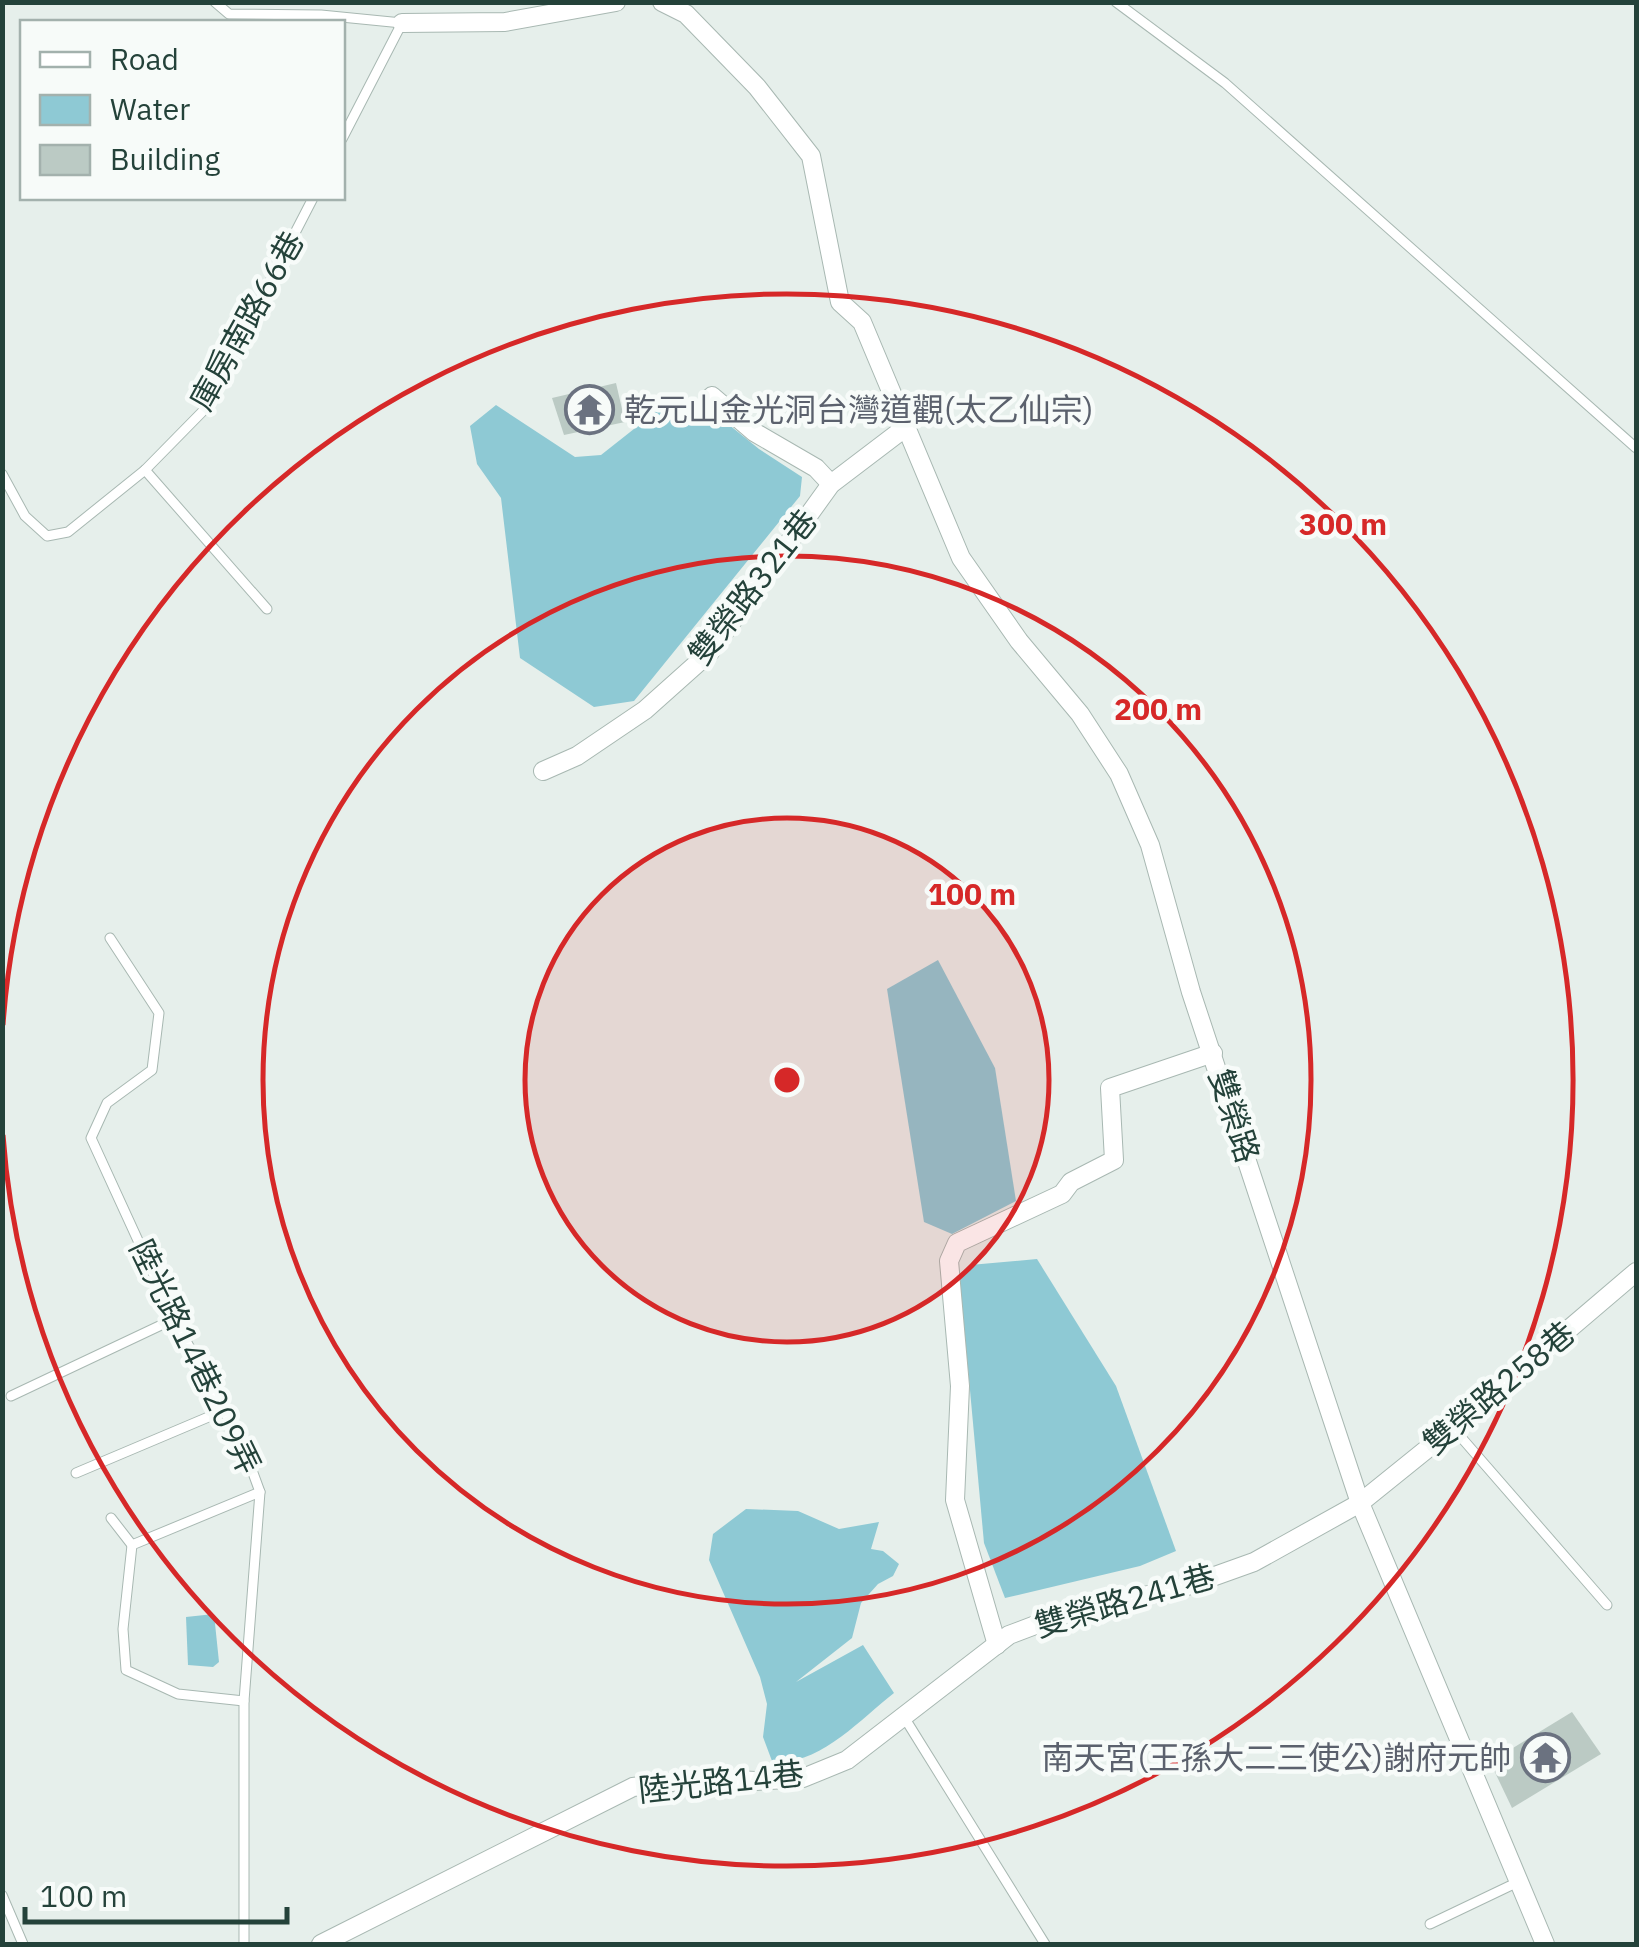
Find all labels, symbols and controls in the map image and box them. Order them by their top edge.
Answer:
legend [20,20,345,200]
text: Road [110,39,179,78]
text: Water [110,89,190,128]
text: Building [110,139,220,178]
street label: 庫房南路66巷 [180,224,313,417]
temple icon: 乾元山金光洞台灣道觀(太乙仙宗) [563,384,615,436]
place label: 乾元山金光洞台灣道觀(太乙仙宗) [624,388,1093,430]
street label: 雙榮路321巷 [679,500,826,672]
text: 300 m [1299,504,1387,543]
text: 200 m [1114,689,1202,728]
text: 100 m [928,874,1016,913]
centre of rings [769,1062,805,1098]
street label: 雙榮路 [1200,1064,1270,1168]
street label: 陸光路14巷209弄 [121,1232,271,1481]
street label: 雙榮路258巷 [1414,1311,1583,1463]
street label: 雙榮路241巷 [1030,1554,1220,1646]
temple icon: 南天宮(王孫大二三使公)謝府元帥 [1520,1732,1572,1784]
place label: 南天宮(王孫大二三使公)謝府元帥 [1042,1736,1511,1778]
street label: 陸光路14巷 [636,1751,806,1811]
scale bar [25,1862,288,1924]
text: 100 m [40,1876,127,1915]

